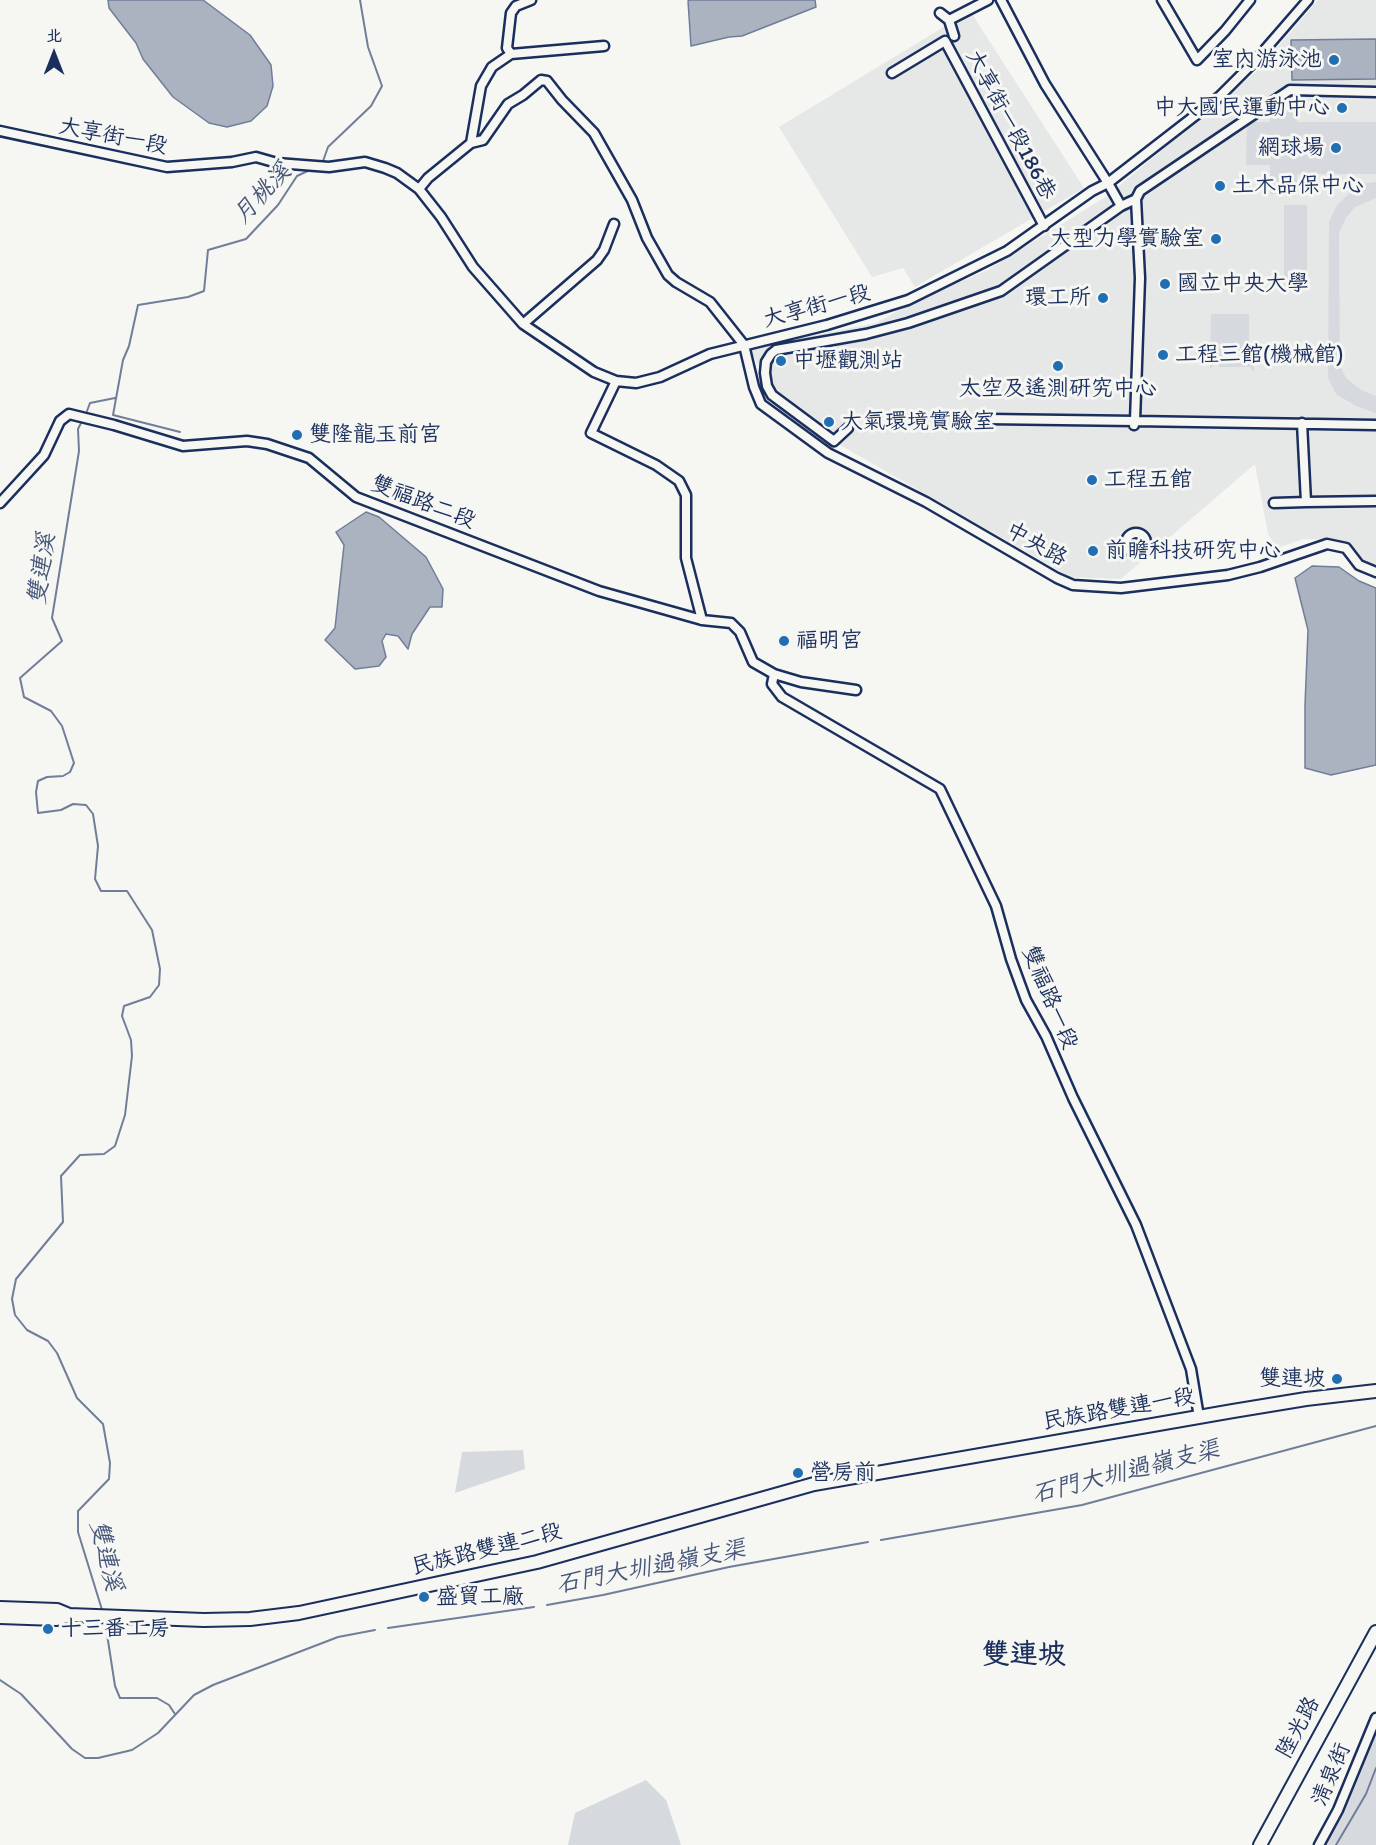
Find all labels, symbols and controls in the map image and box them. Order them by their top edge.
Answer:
north arrow [24,24,84,84]
text: 北 [46,26,62,45]
street label: 大享街一段186巷 [959,46,1061,204]
place label: 室內游泳池 [1212,47,1322,73]
marker: 室內游泳池 [1327,53,1341,67]
place label: 中大國民運動中心 [1154,95,1330,121]
marker: 中大國民運動中心 [1335,101,1349,115]
street label: 大享街一段 [56,114,170,160]
place label: 網球場 [1258,135,1324,161]
marker: 網球場 [1329,141,1343,155]
water label: 月桃溪 [228,158,298,230]
place label: 土木品保中心 [1232,173,1364,199]
marker: 土木品保中心 [1213,179,1227,193]
place label: 大型力學實驗室 [1050,226,1204,252]
marker: 大型力學實驗室 [1209,232,1223,246]
place label: 國立中央大學 [1177,271,1309,297]
marker: 國立中央大學 [1158,277,1172,291]
street label: 大享街一段 [760,280,874,334]
place label: 環工所 [1025,285,1091,311]
marker: 環工所 [1096,291,1110,305]
place label: 工程三館(機械館) [1175,342,1343,368]
place label: 中壢觀測站 [793,348,903,374]
marker: 工程三館(機械館) [1156,348,1170,362]
marker: 中壢觀測站 [774,354,788,368]
marker: 太空及遙測研究中心 [1051,359,1065,373]
place label: 太空及遙測研究中心 [959,376,1157,402]
place label: 大氣環境實驗室 [841,409,995,435]
marker: 大氣環境實驗室 [822,415,836,429]
place label: 雙隆龍玉前宮 [309,422,441,448]
marker: 雙隆龍玉前宮 [290,428,304,442]
place label: 工程五館 [1104,467,1192,493]
street label: 雙福路二段 [367,471,479,535]
marker: 工程五館 [1085,473,1099,487]
street label: 中央路 [1001,517,1071,573]
water label: 雙連溪 [24,531,62,607]
place label: 前瞻科技研究中心 [1105,538,1281,564]
marker: 前瞻科技研究中心 [1086,544,1100,558]
place label: 福明宮 [796,628,862,654]
marker: 福明宮 [777,634,791,648]
street label: 雙福路一段 [1015,942,1083,1054]
place label: 雙連坡 [1259,1366,1325,1392]
marker: 雙連坡 [1330,1372,1344,1386]
street label: 民族路雙連一段 [1041,1384,1197,1436]
water label: 石門大圳過嶺支渠 [1029,1436,1223,1510]
place label: 營房前 [810,1460,876,1486]
marker: 營房前 [791,1466,805,1480]
water label: 雙連溪 [82,1518,128,1594]
street label: 民族路雙連二段 [409,1519,565,1581]
water label: 石門大圳過嶺支渠 [554,1536,748,1600]
place label: 盛貿工廠 [436,1584,524,1610]
marker: 盛貿工廠 [417,1590,431,1604]
place label: 十三番工房 [60,1616,170,1642]
marker: 十三番工房 [41,1622,55,1636]
district label: 雙連坡 [982,1639,1066,1673]
street label: 陸光路 [1272,1693,1326,1763]
street label: 清泉街 [1307,1739,1357,1811]

